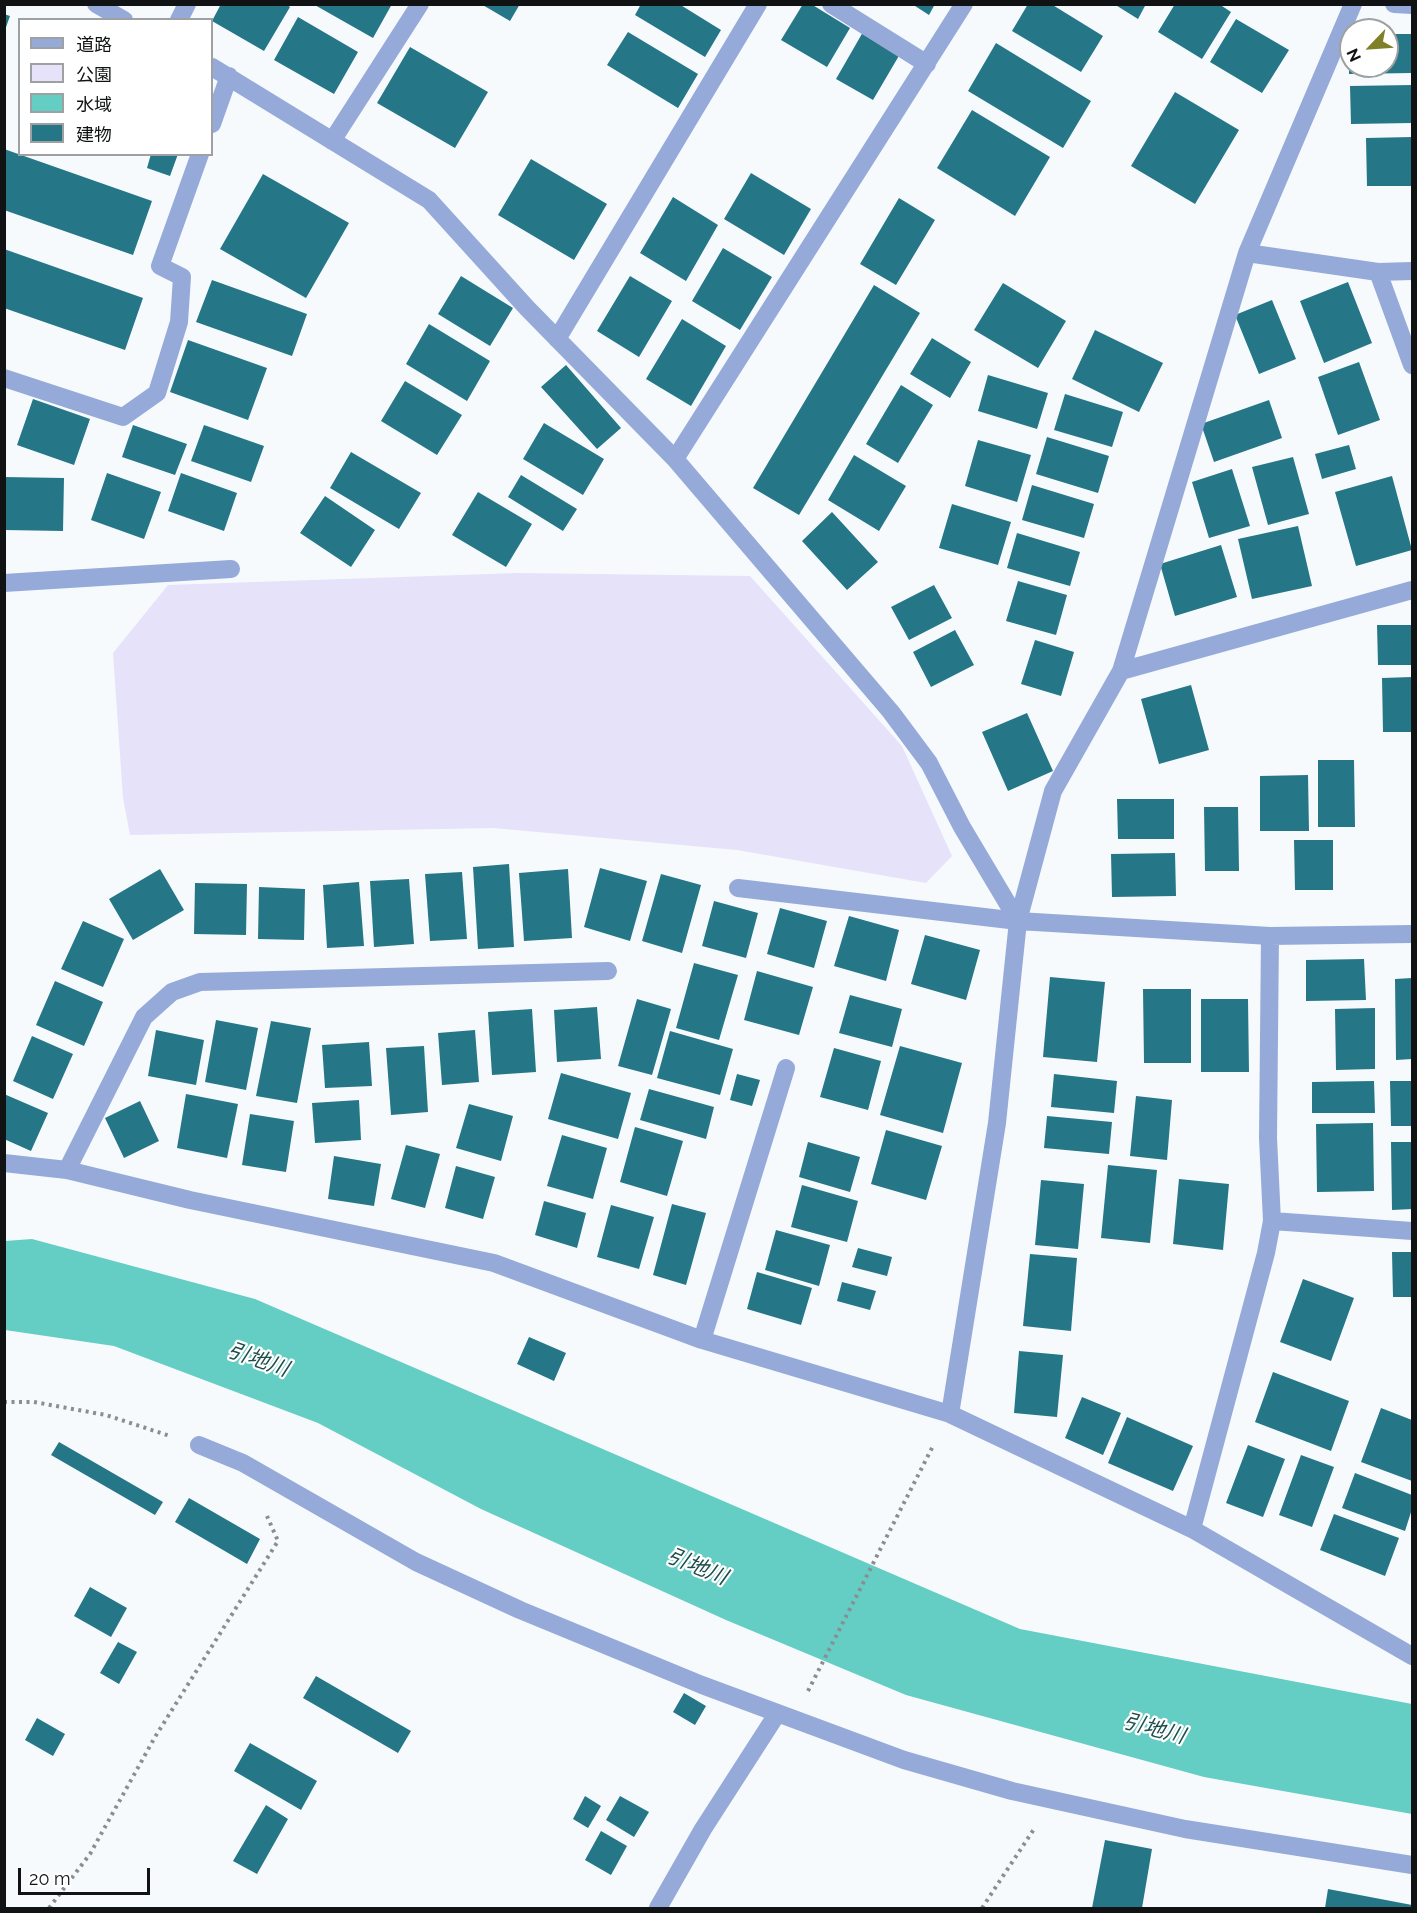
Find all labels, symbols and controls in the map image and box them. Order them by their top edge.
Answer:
legend [18,18,213,156]
north arrow [1339,18,1399,78]
text: 道路 [76,34,112,55]
text: N [1343,45,1365,65]
text: 公園 [76,64,112,85]
text: 水域 [76,94,112,115]
text: 建物 [76,124,112,145]
water label: 引地川 [224,1338,292,1382]
water label: 引地川 [663,1544,731,1590]
water label: 引地川 [1120,1709,1188,1749]
scale bar [21,1856,153,1894]
text: 20 m [29,1868,71,1889]

